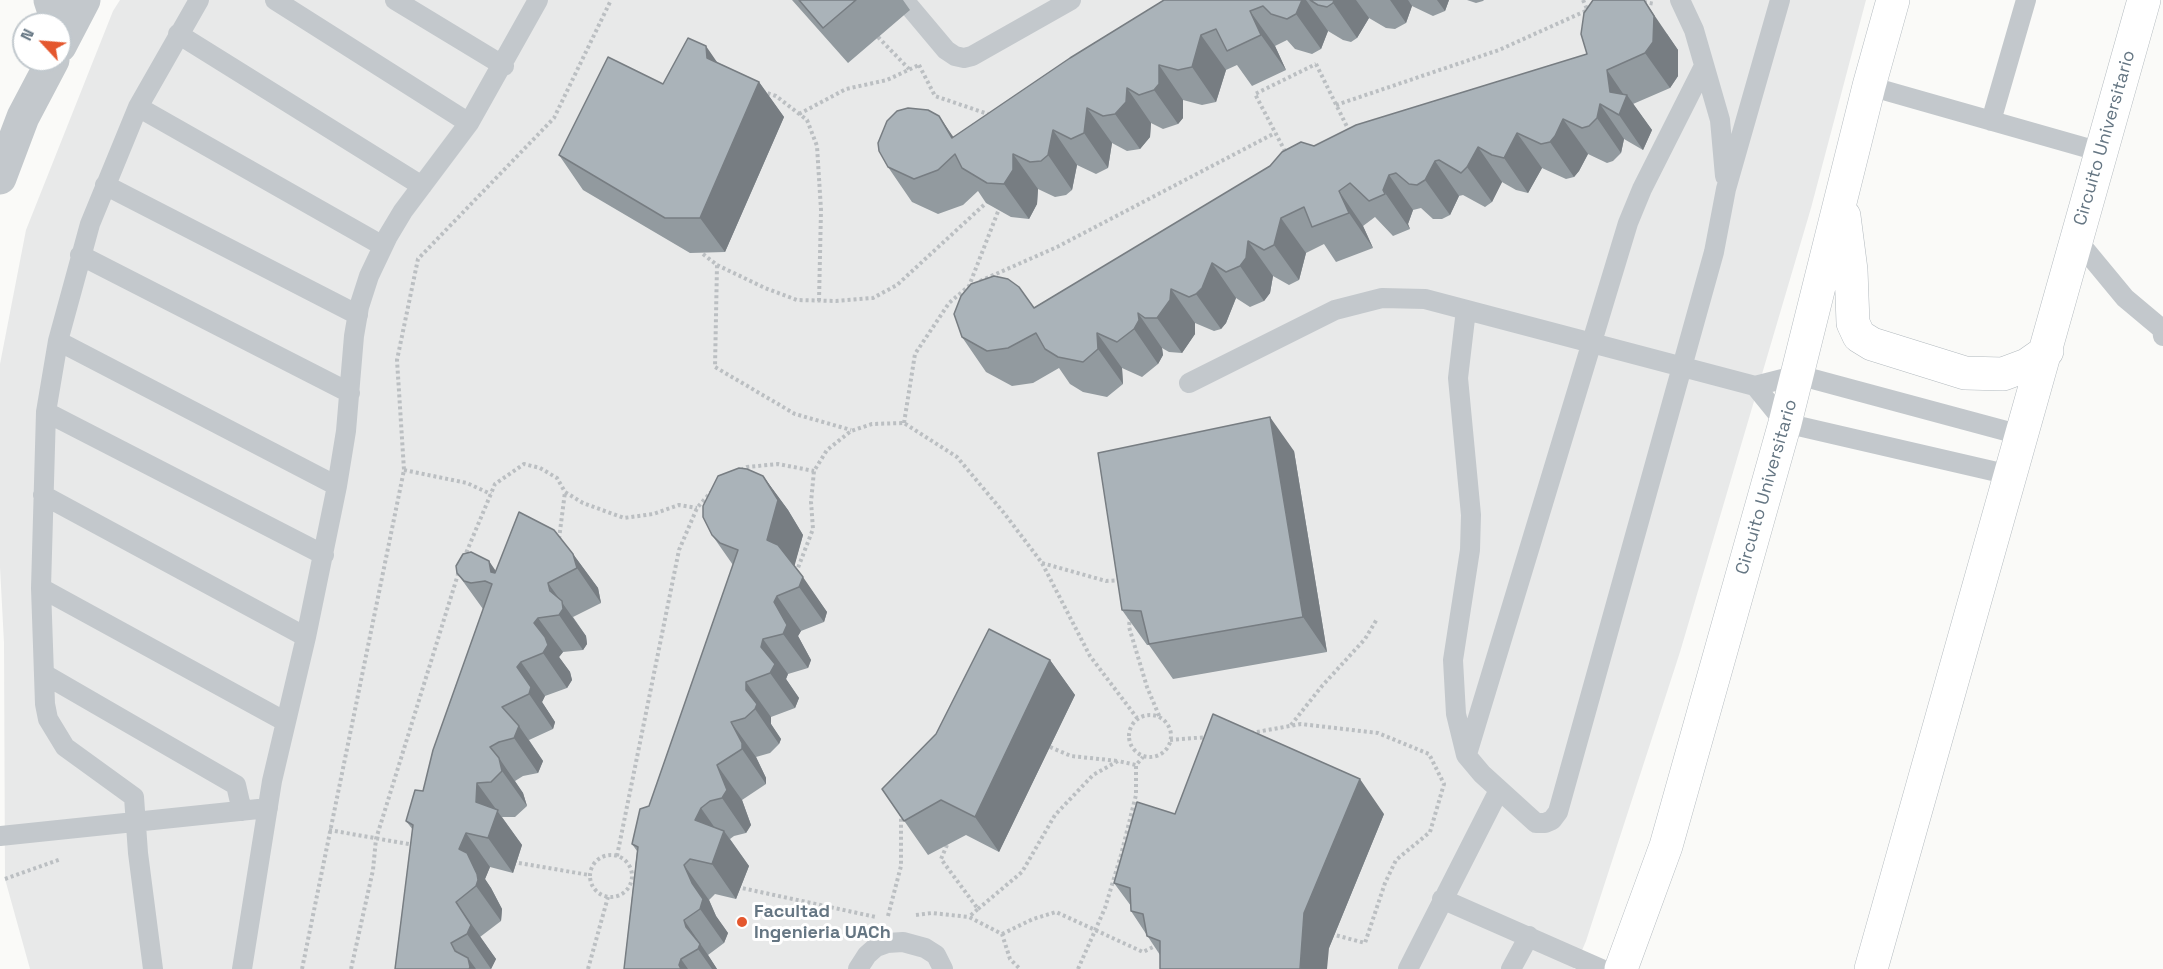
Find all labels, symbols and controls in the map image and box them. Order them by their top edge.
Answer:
north arrow [12,12,72,72]
text: N [15,25,39,44]
street label: Circuito Universitario [2070,48,2140,228]
street label: Circuito Universitario [1732,397,1802,577]
place label: Facultad Ingenieria UACh [754,901,891,944]
marker: Facultad Ingenieria UACh [735,915,749,929]

